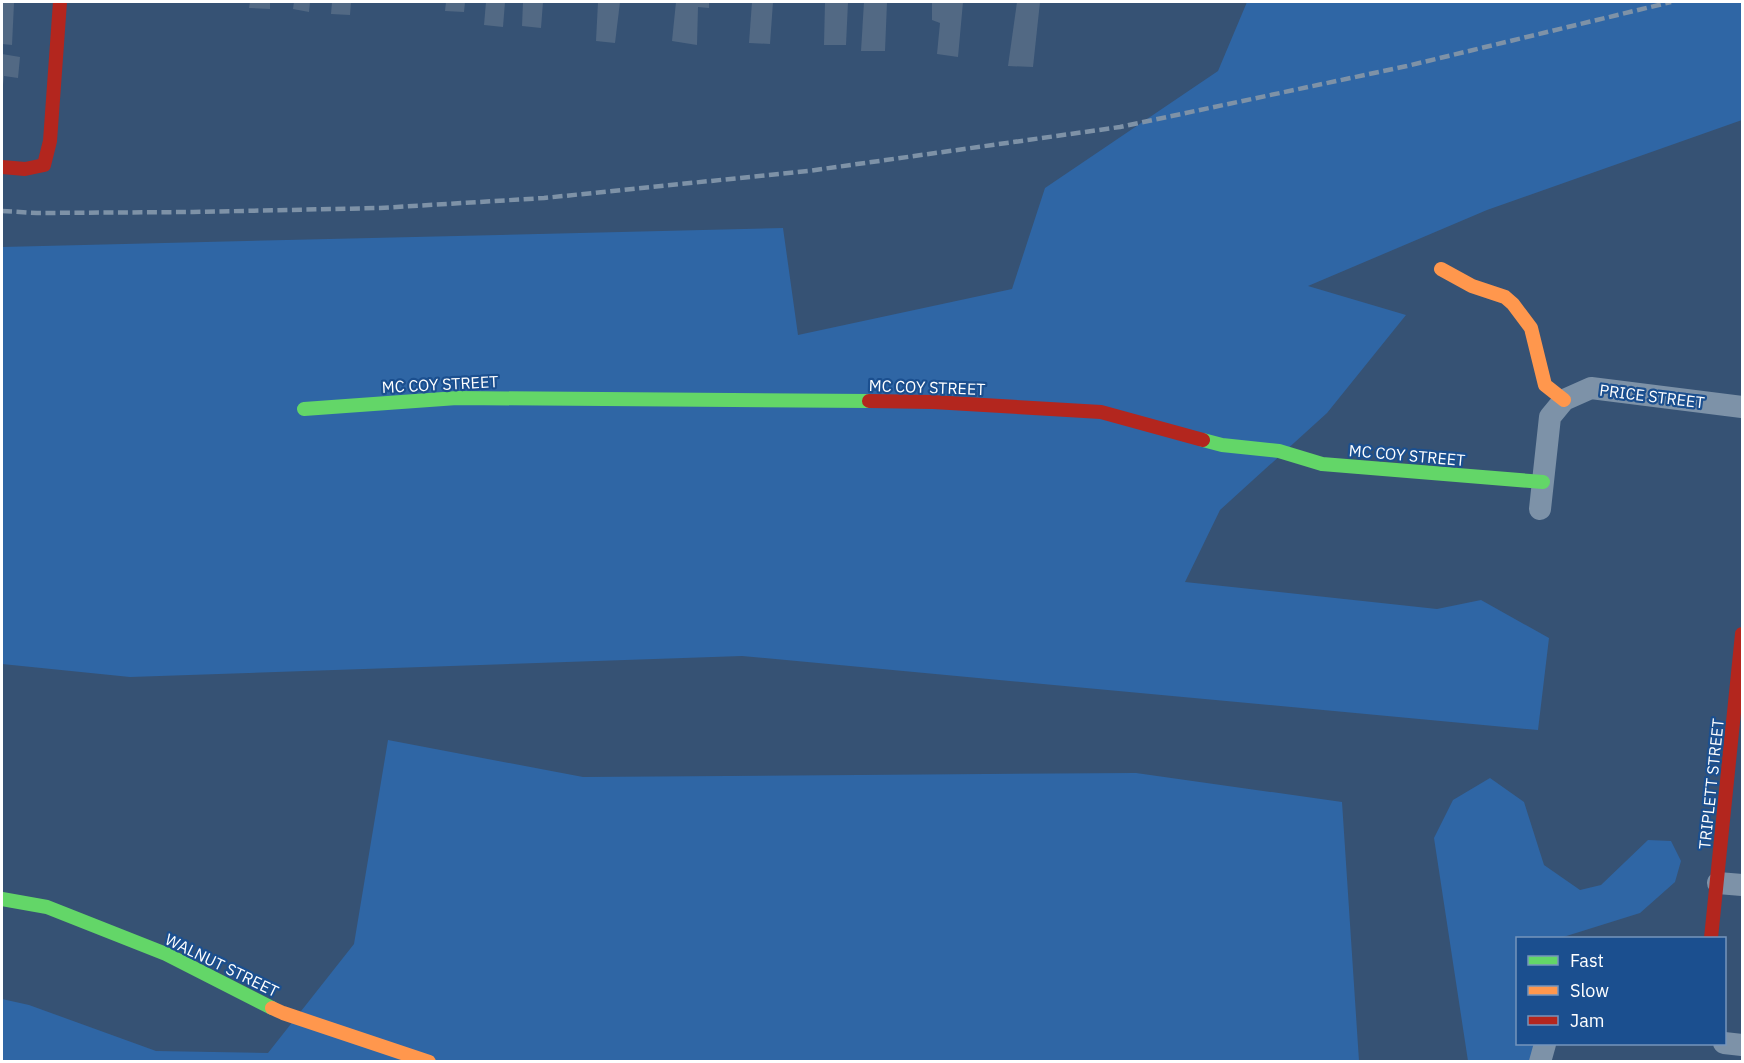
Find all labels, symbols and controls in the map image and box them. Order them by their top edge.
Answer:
street label: MC COY STREET [381,371,499,397]
street label: MC COY STREET [868,375,986,399]
street label: PRICE STREET [1598,380,1706,412]
street label: MC COY STREET [1348,440,1466,470]
street label: TRIPLETT STREET [1694,718,1728,850]
street label: WALNUT STREET [162,929,282,1001]
legend [1516,937,1726,1045]
text: Fast [1570,949,1604,972]
text: Slow [1570,979,1609,1002]
text: Jam [1570,1009,1605,1032]

